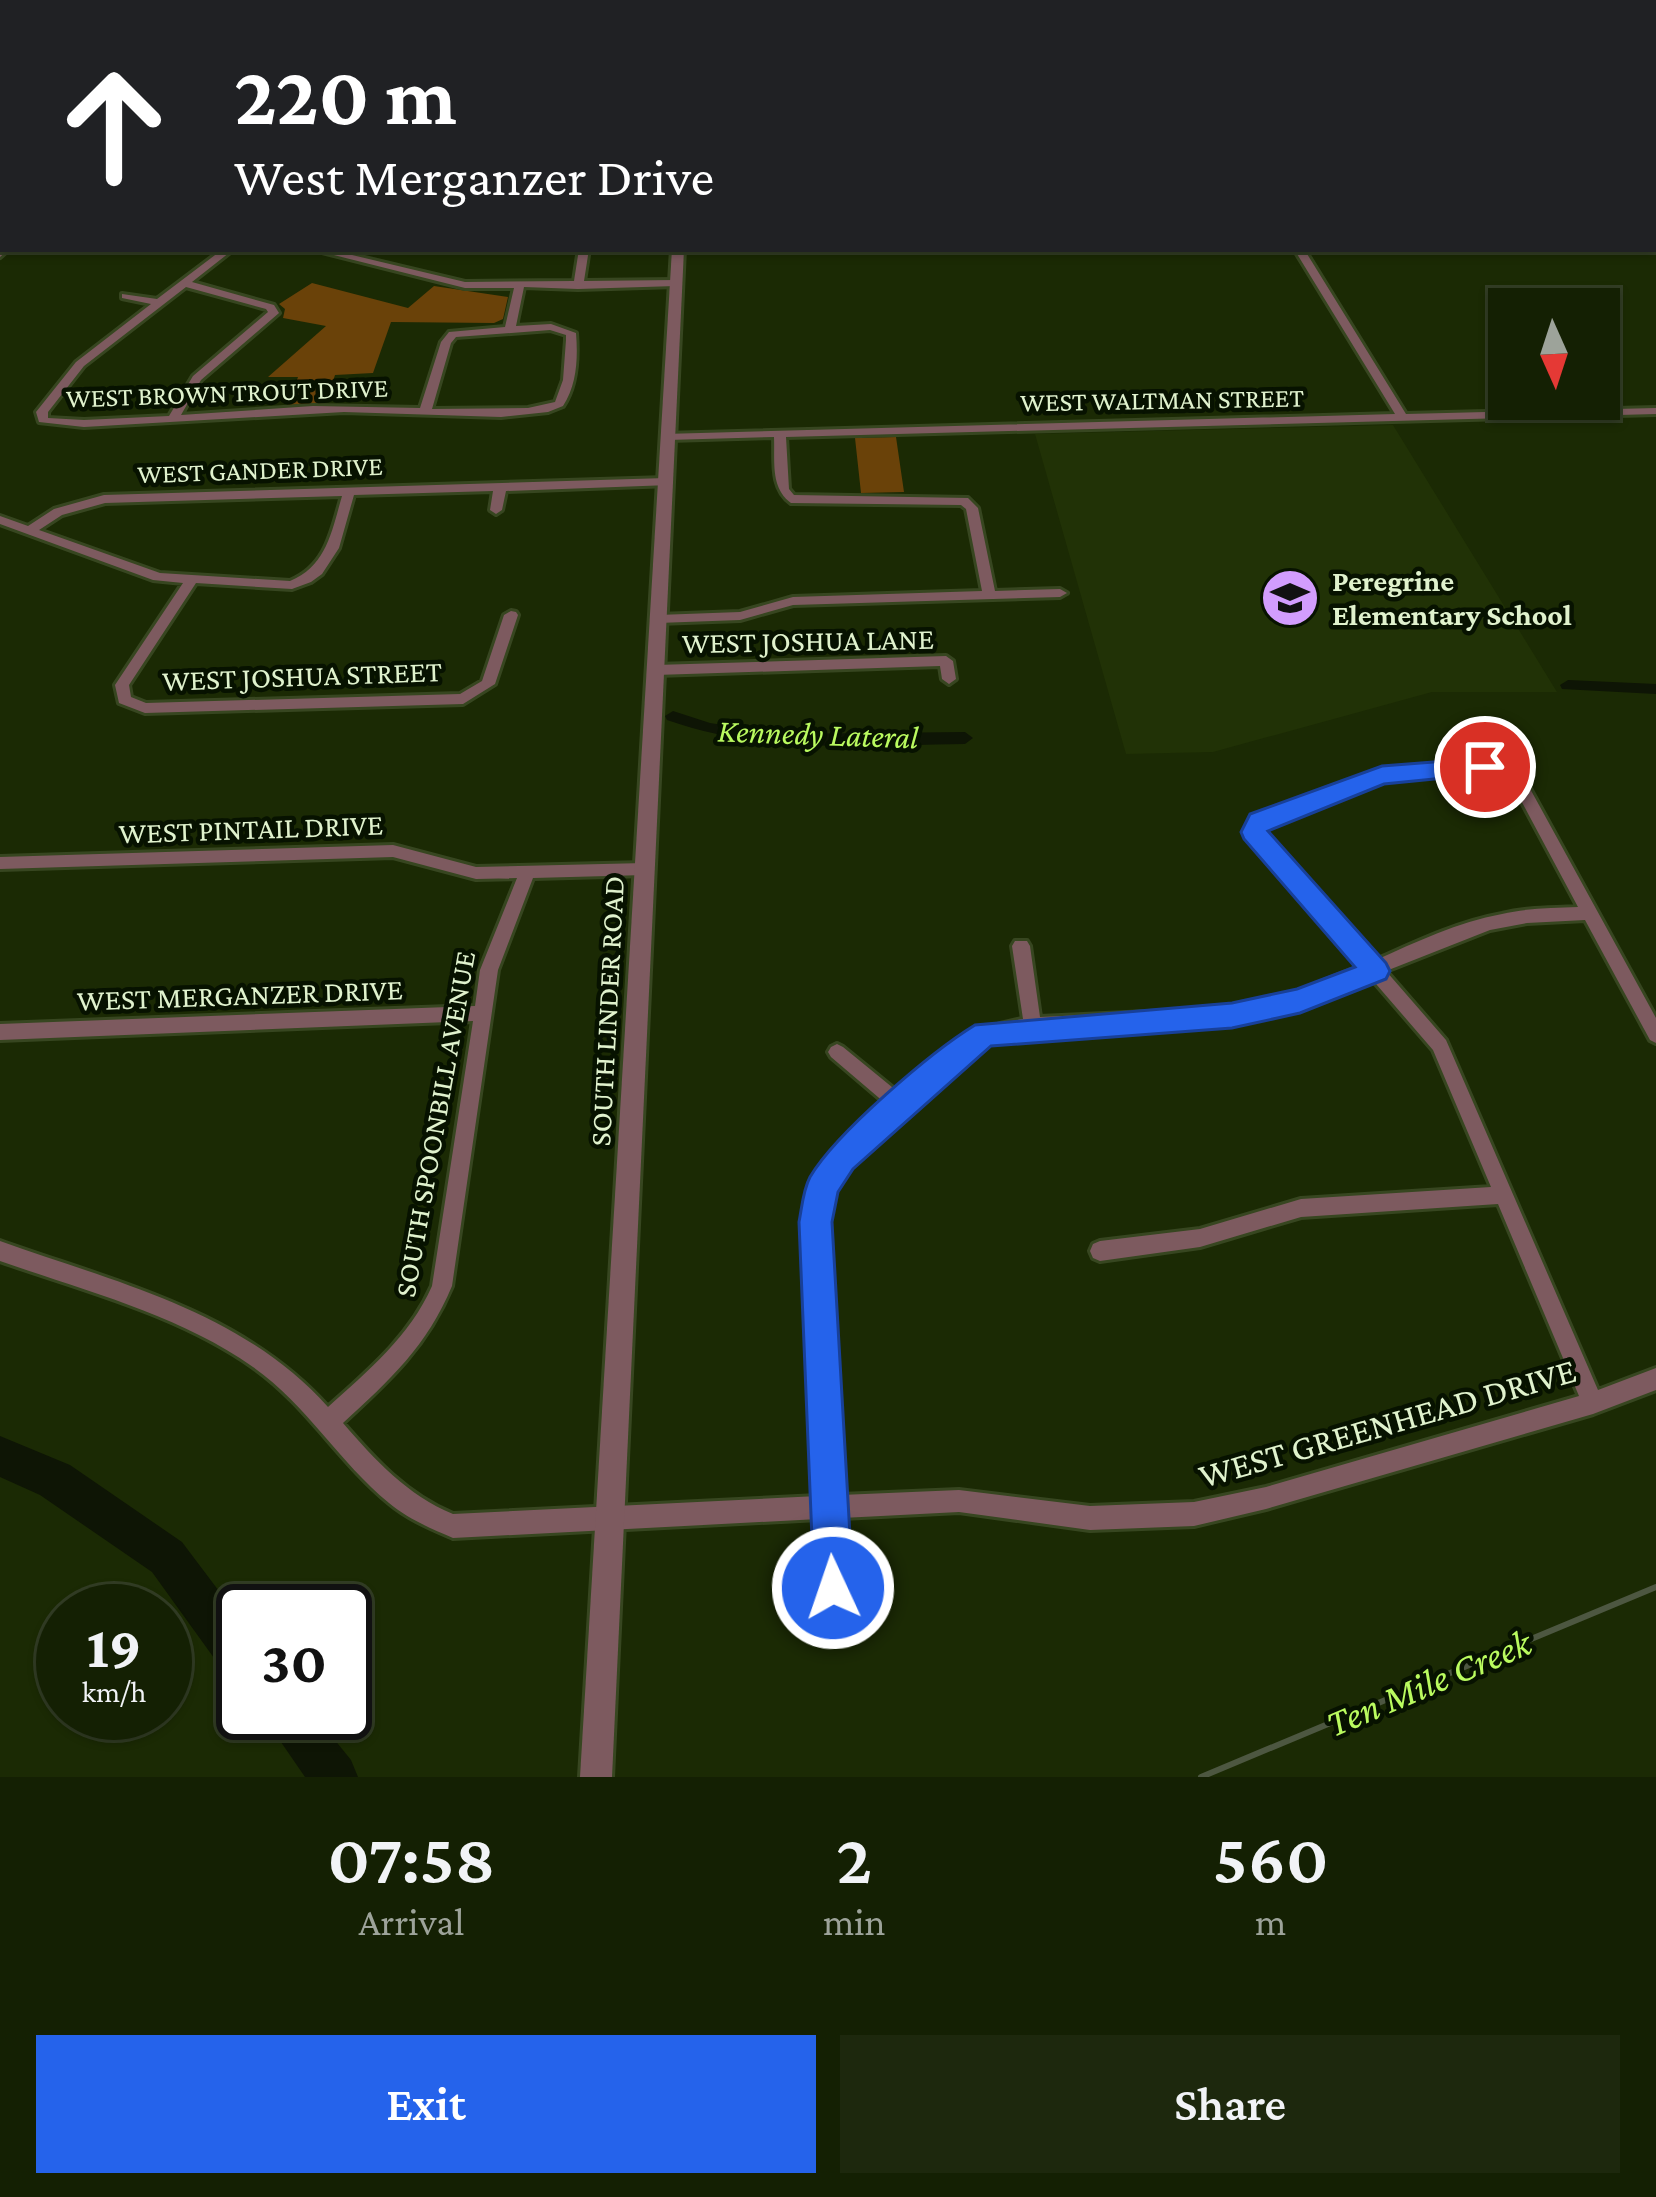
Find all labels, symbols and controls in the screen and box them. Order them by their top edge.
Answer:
icon: ahead [36,48,192,204]
text: 220 m [234,49,457,142]
text: West Merganzer Drive [234,147,714,207]
north arrow [1488,288,1620,420]
map controls [1488,288,1620,420]
street label: WEST BROWN TROUT DRIVE [65,372,389,414]
street label: WEST WALTMAN STREET [1020,383,1305,417]
street label: WEST GANDER DRIVE [137,451,383,489]
place label: Peregrine Elementary School [1332,564,1572,631]
school or university icon: Peregrine Elementary School [1259,567,1321,629]
street label: WEST JOSHUA LANE [682,622,934,659]
street label: WEST JOSHUA STREET [161,654,442,697]
water label: Kennedy Lateral [717,712,920,756]
pin [1434,716,1536,818]
icon: arrive [1452,734,1518,800]
street label: WEST PINTAIL DRIVE [118,807,384,850]
street label: SOUTH LINDER ROAD [583,875,630,1147]
street label: SOUTH SPOONBILL AVENUE [388,948,481,1299]
street label: WEST MERGANZER DRIVE [76,972,404,1017]
street label: WEST GREENHEAD DRIVE [1194,1350,1580,1496]
position arrow [770,1525,896,1651]
speed limit sign: 30 [216,1584,372,1740]
text: 19 [86,1613,142,1680]
water label: Ten Mile Creek [1319,1619,1539,1745]
text: km/h [82,1675,146,1708]
text: 07:58 [328,1818,495,1898]
text: 2 [836,1818,872,1898]
text: 560 [1213,1818,1328,1898]
text: Arrival [358,1900,465,1943]
text: min [823,1900,885,1943]
text: m [1255,1900,1286,1943]
button: Exit [36,2035,816,2173]
button: Share [840,2035,1620,2173]

